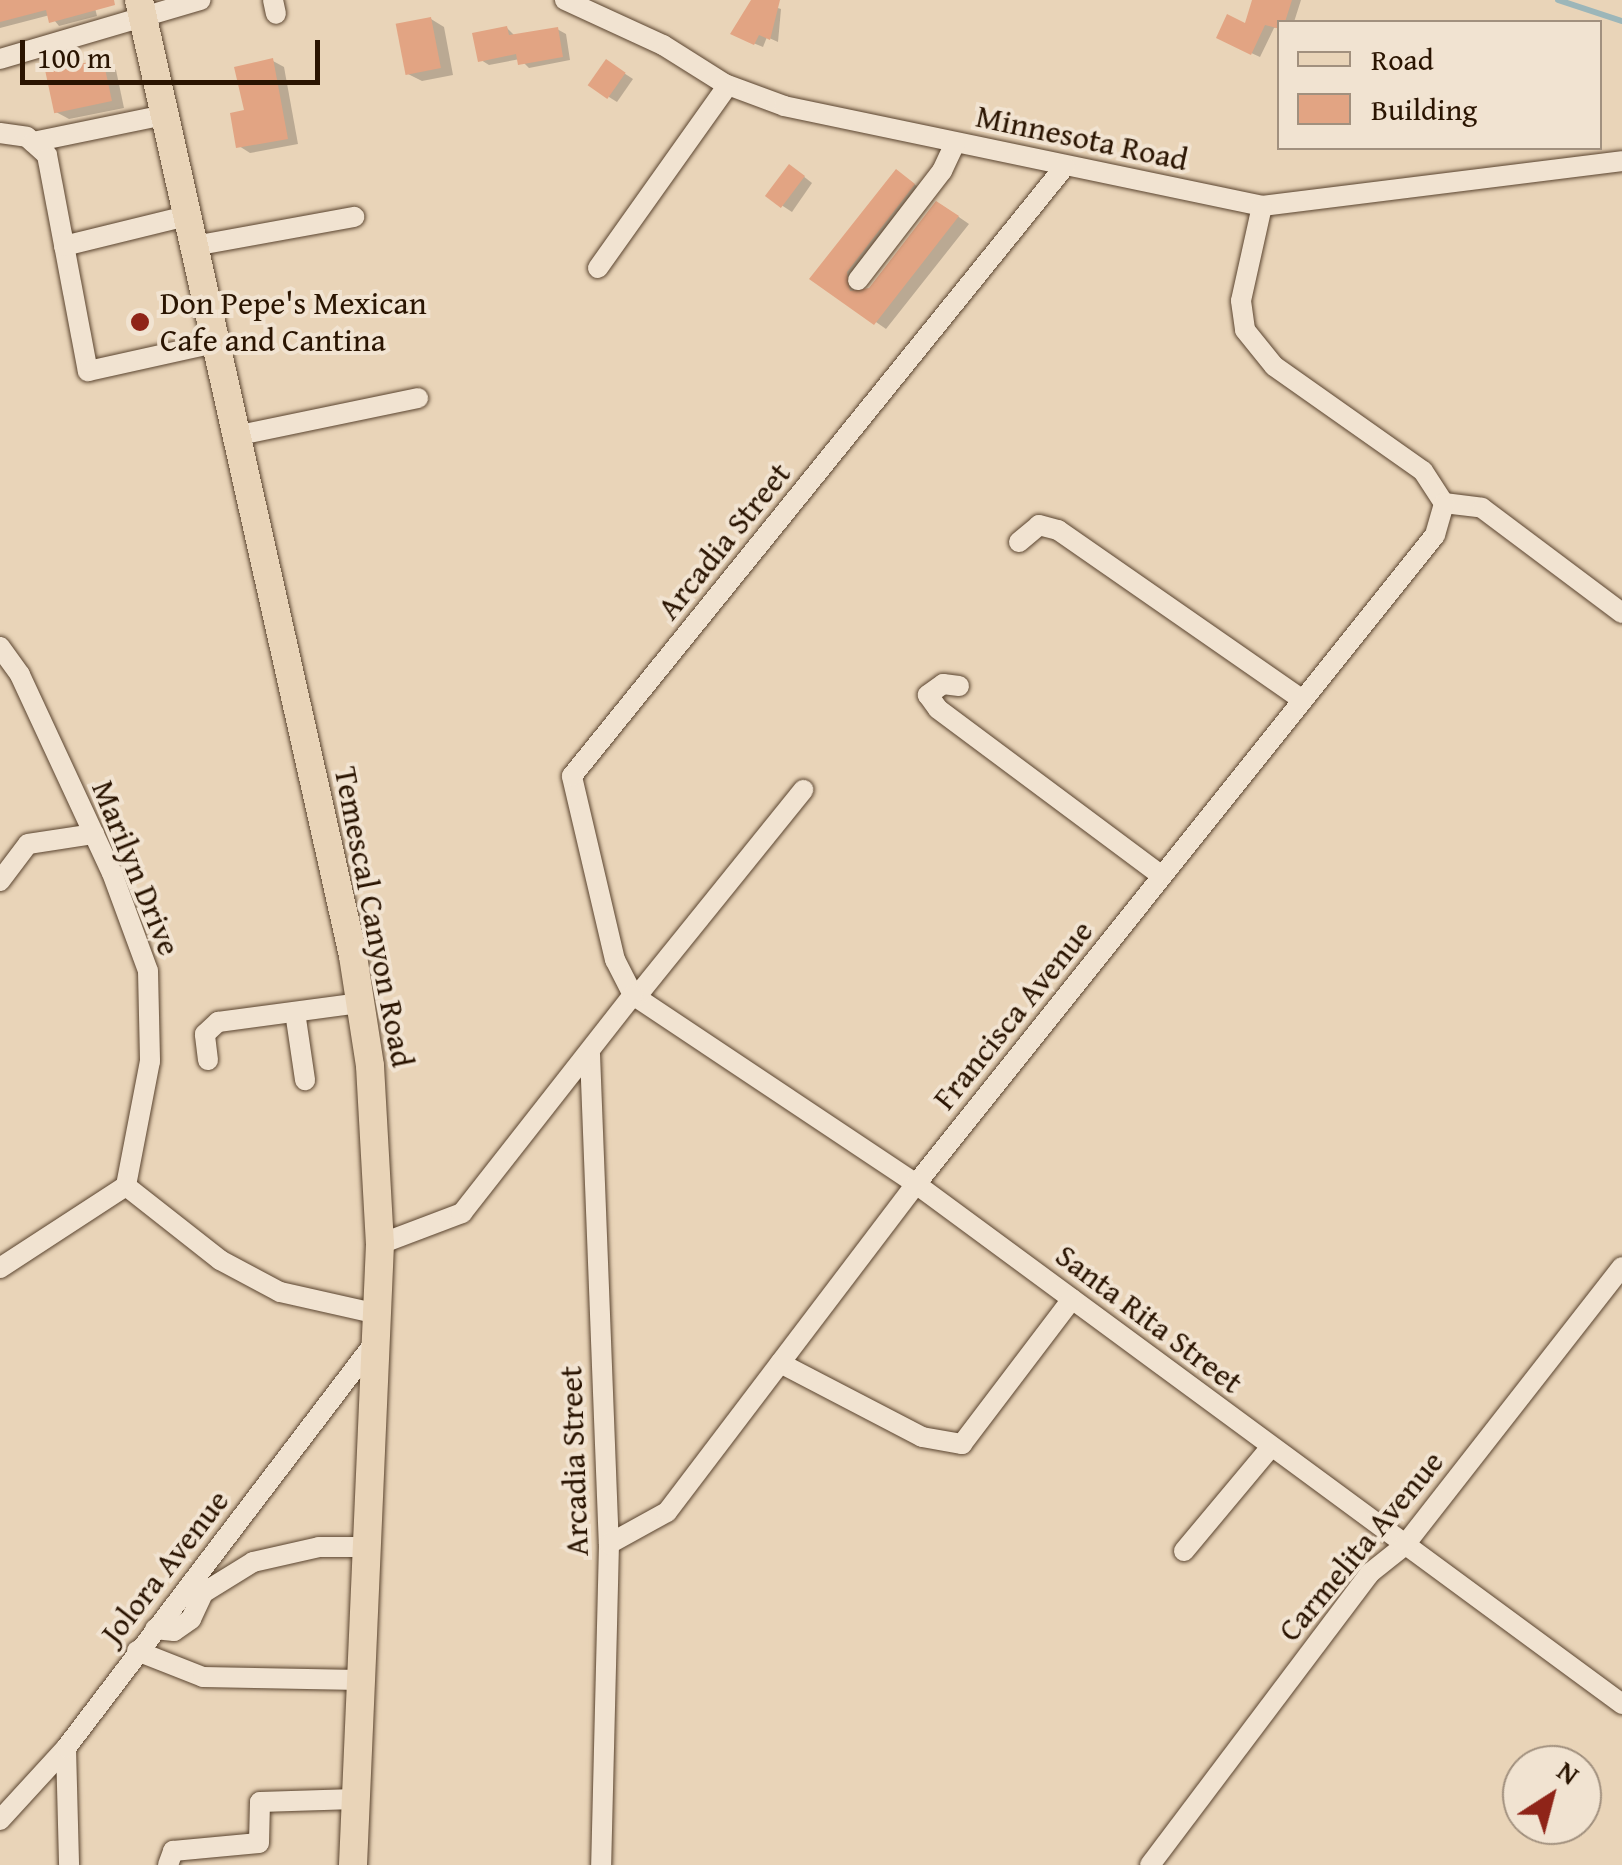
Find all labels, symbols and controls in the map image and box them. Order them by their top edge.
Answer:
scale bar [25,20,325,82]
legend [1277,20,1602,150]
text: 100 m [37,35,111,79]
text: Road [1371,37,1434,81]
text: Building [1371,87,1477,131]
street label: Minnesota Road [973,97,1191,179]
place label: Don Pepe's Mexican Cafe and Cantina [160,285,427,360]
marker: Don Pepe's Mexican Cafe and Cantina [129,311,151,333]
street label: Arcadia Street [649,455,799,627]
street label: Temescal Canyon Road [326,764,422,1070]
street label: Marilyn Drive [83,775,189,961]
street label: Francisca Avenue [925,913,1101,1117]
street label: Santa Rita Street [1048,1236,1250,1402]
street label: Arcadia Street [551,1365,597,1557]
street label: Carmelita Avenue [1270,1443,1452,1649]
street label: Jolora Avenue [93,1482,237,1652]
north arrow [1502,1745,1602,1845]
text: N [1549,1750,1588,1794]

